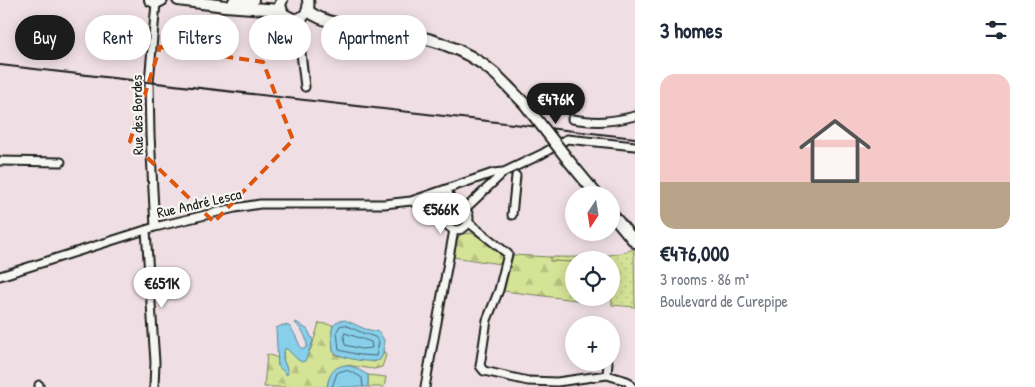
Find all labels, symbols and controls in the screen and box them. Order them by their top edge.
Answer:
chip: Buy [15,15,75,60]
chip: Rent [85,15,151,60]
chip: Filters [161,15,239,60]
chip: New [249,15,311,60]
chip: Apartment [321,15,427,60]
text: 3 homes [660,16,722,45]
icon: filters [982,16,1010,44]
street label: Rue des Bordes [126,74,148,155]
pin: €476K [521,82,591,125]
text: €476K [538,88,574,110]
icon: home [790,106,880,196]
street label: Rue André Lesca [155,183,244,223]
north arrow [565,186,620,241]
map controls [565,186,620,371]
pin: €566K [406,192,476,235]
text: €566K [423,198,459,220]
text: €476,000 [660,239,729,268]
button: locate [565,251,620,306]
pin: €651K [127,266,197,309]
text: 3 rooms · 86 m² [660,268,749,290]
text: €651K [144,272,180,294]
text: Boulevard de Curepipe [660,290,788,312]
button: + [565,316,620,371]

